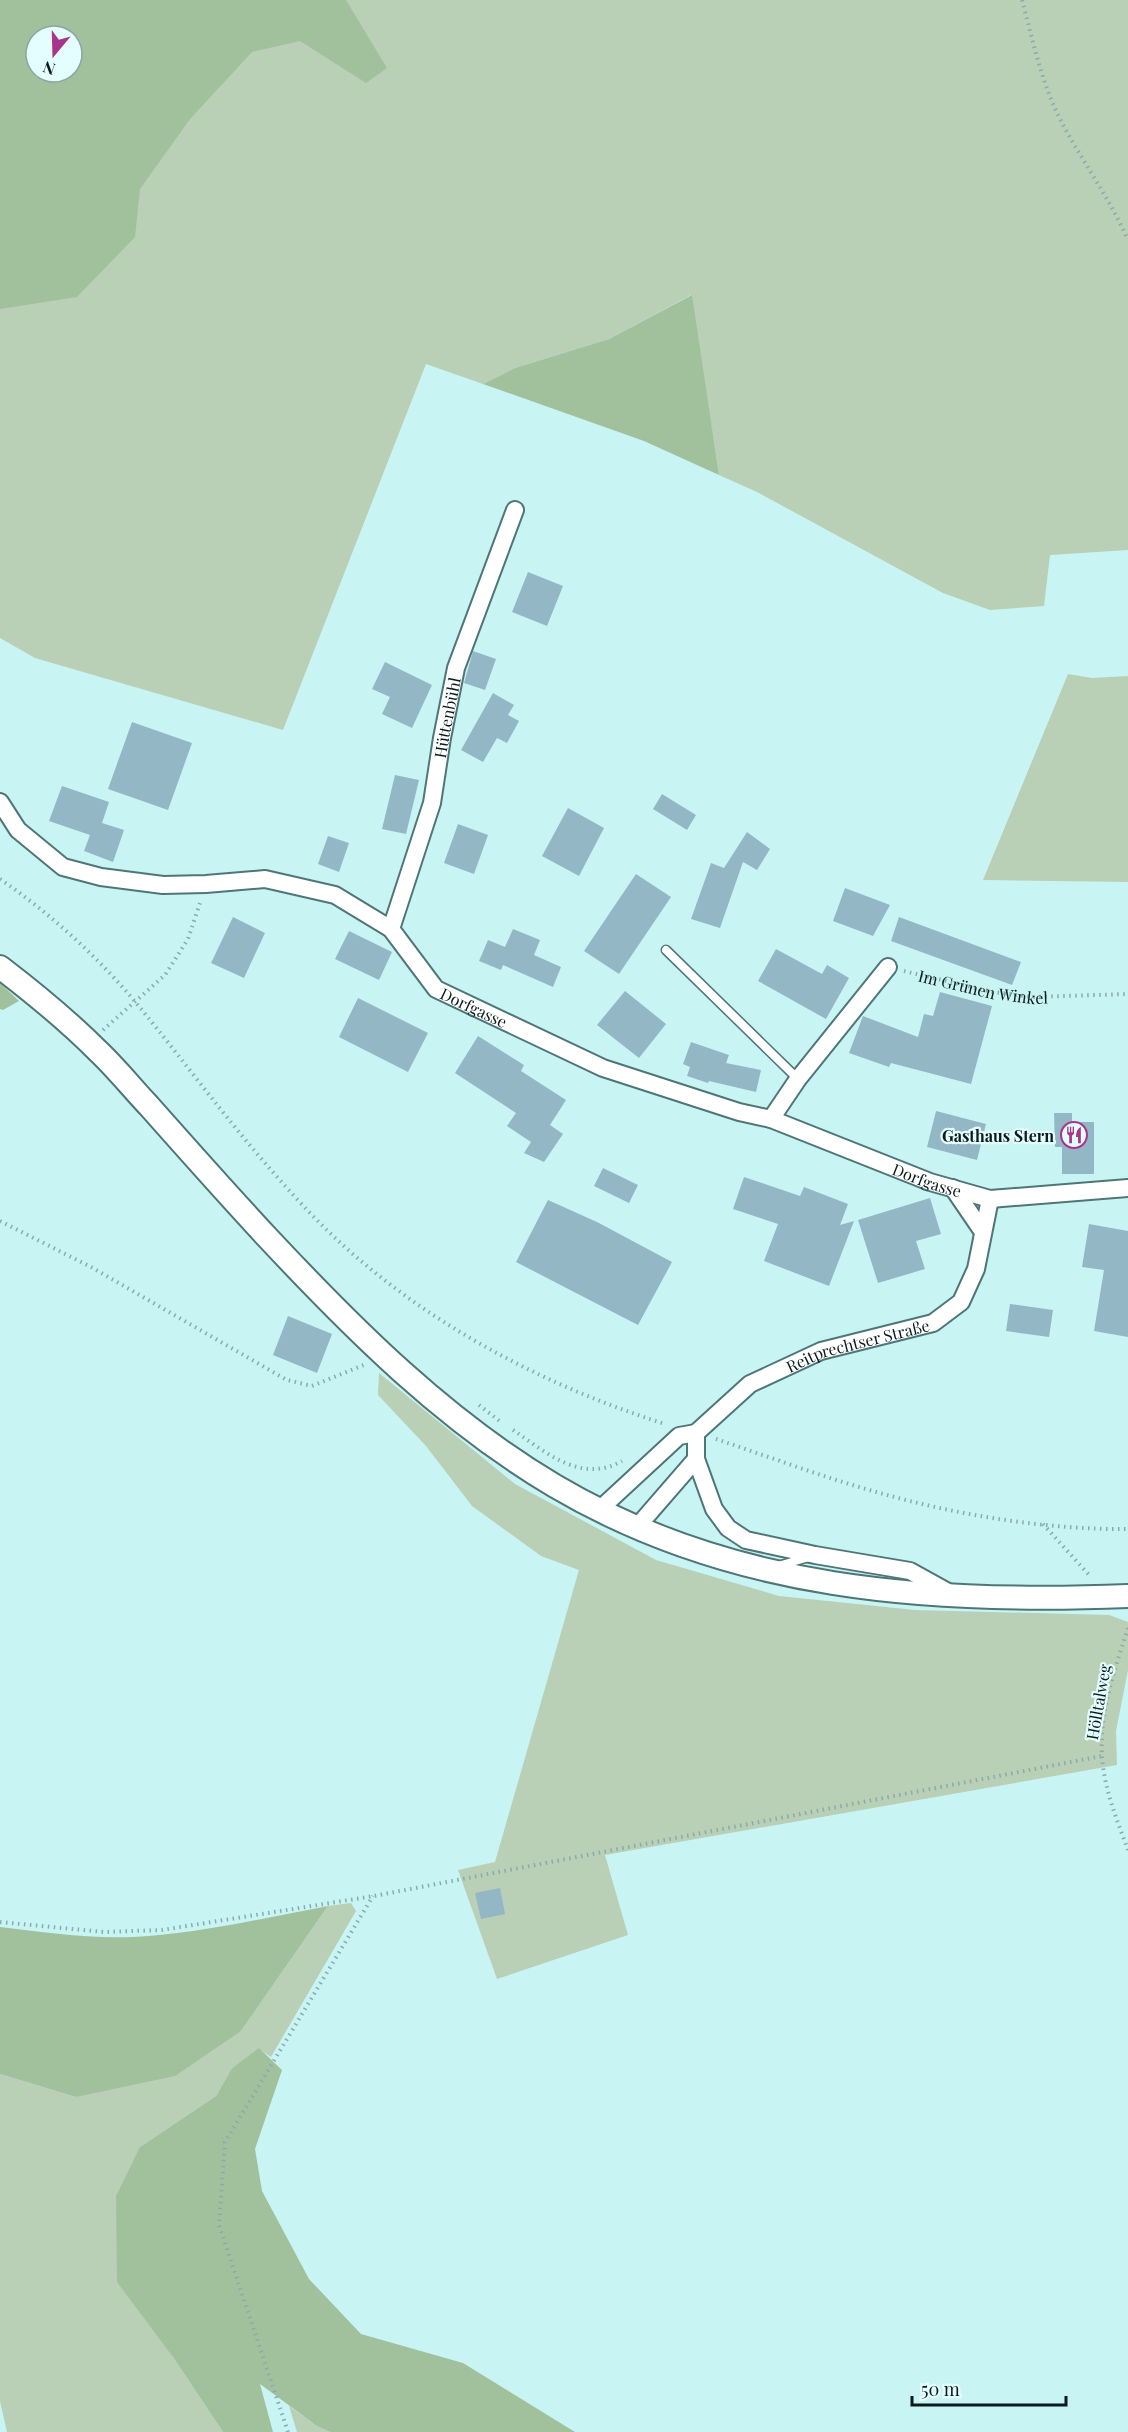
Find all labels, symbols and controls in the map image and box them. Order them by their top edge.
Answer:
north arrow [24,24,84,84]
text: N [40,57,58,80]
street label: Hüttenbühl [429,675,464,760]
street label: Im Grünen Winkel [916,964,1049,1008]
street label: Dorfgasse [437,982,511,1032]
restaurant icon: Gasthaus Stern [1059,1120,1089,1150]
place label: Gasthaus Stern [942,1125,1054,1146]
street label: Dorfgasse [890,1158,964,1201]
street label: Reitprechtser Straße [782,1314,931,1376]
street label: Hölltalweg [1081,1662,1115,1741]
scale bar [912,2369,1066,2407]
text: 50 m [921,2377,960,2401]

